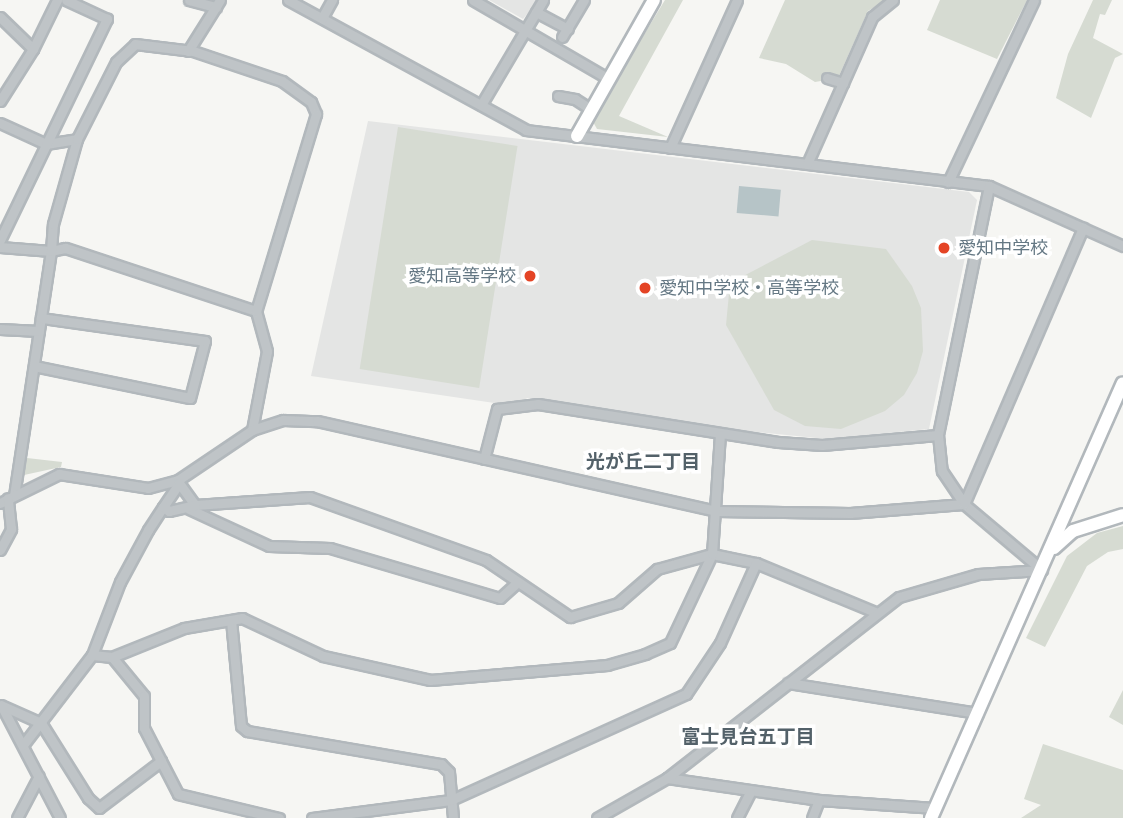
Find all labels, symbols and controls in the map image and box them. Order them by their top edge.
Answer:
place label: 愛知中学校 [958,237,1048,259]
marker: 愛知中学校 [936,240,952,256]
place label: 愛知高等学校 [408,265,516,287]
marker: 愛知高等学校 [522,268,538,284]
place label: 愛知中学校・高等学校 [659,277,839,299]
marker: 愛知中学校・高等学校 [637,280,653,296]
district label: 光が丘二丁目 [586,451,700,473]
district label: 富士見台五丁目 [682,726,814,748]

